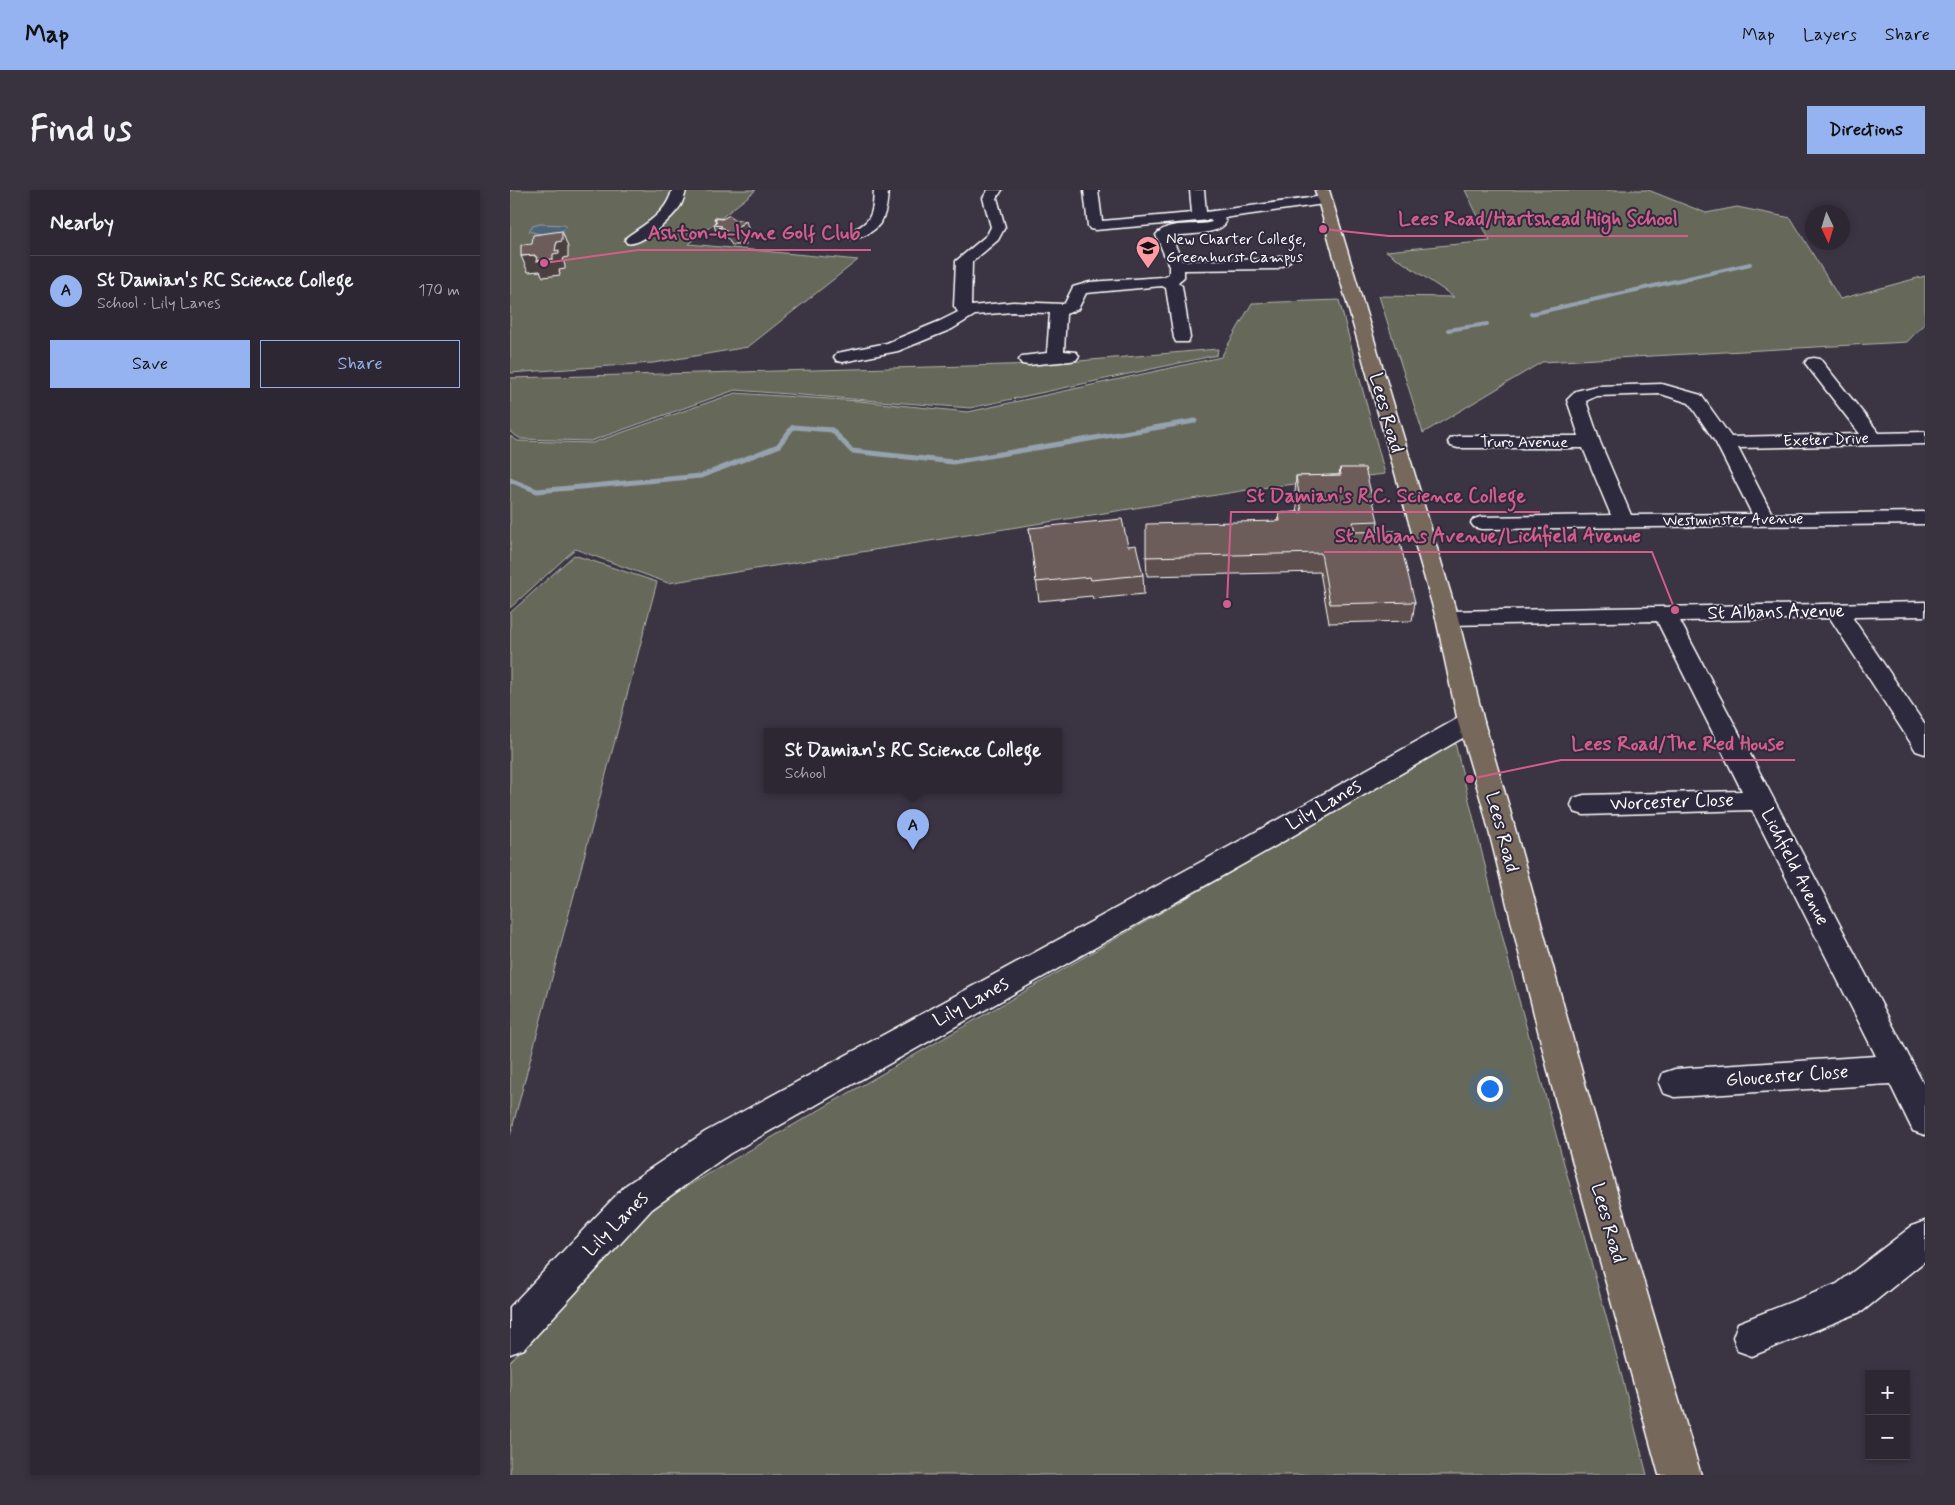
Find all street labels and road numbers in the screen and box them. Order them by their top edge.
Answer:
street label: Lees Road [1363,370,1409,456]
street label: Exeter Drive [1783,428,1869,452]
street label: Truro Avenue [1480,432,1568,453]
street label: Westminster Avenue [1663,508,1803,532]
street label: St Albans Avenue [1707,598,1845,626]
street label: Lily Lanes [1282,773,1366,837]
street label: Worcester Close [1610,787,1734,817]
street label: Lees Road [1479,789,1525,875]
street label: Lichfield Avenue [1755,804,1835,930]
street label: Lily Lanes [929,971,1013,1033]
street label: Gloucester Close [1725,1059,1849,1093]
street label: Lees Road [1585,1180,1631,1266]
street label: Lily Lanes [578,1186,654,1262]

